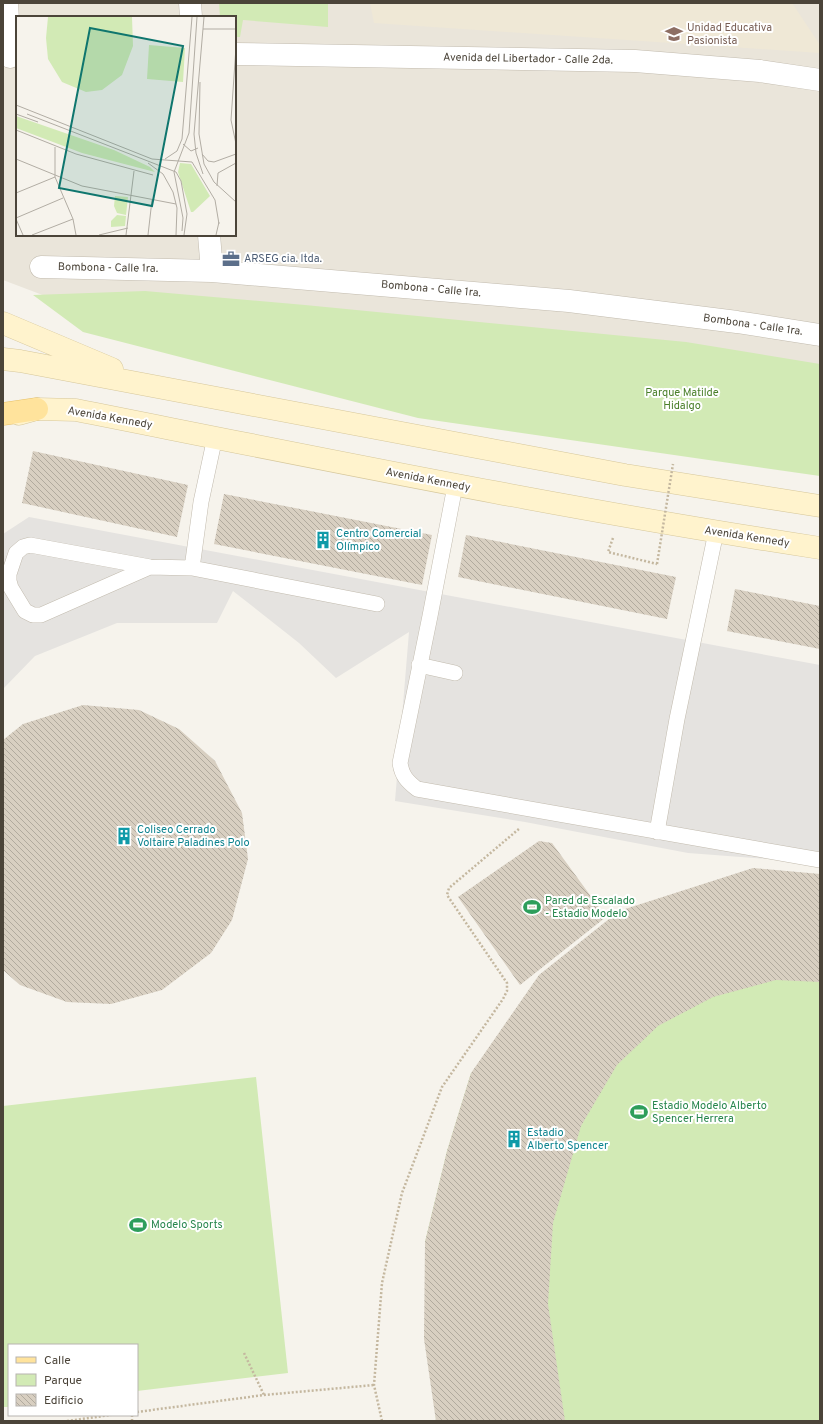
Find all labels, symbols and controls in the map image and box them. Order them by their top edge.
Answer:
inset map [16,16,236,236]
place label: Unidad Educativa Pasionista [687,21,772,48]
school or university icon: Unidad Educativa Pasionista [664,24,684,44]
street label: Avenida del Libertador - Calle 2da. [443,51,613,67]
office icon: ARSEG cia. ltda. [221,249,241,269]
place label: ARSEG cia. ltda. [244,252,322,266]
street label: Bombona - Calle 1ra. [58,260,158,276]
street label: Bombona - Calle 1ra. [380,278,482,300]
street label: Bombona - Calle 1ra. [702,311,804,339]
park label: Parque Matilde Hidalgo [645,386,719,413]
street label: Avenida Kennedy [66,404,154,432]
street label: Avenida Kennedy [385,465,472,495]
street label: Avenida Kennedy [703,523,791,551]
place label: Centro Comercial Olímpico [336,527,421,554]
building icon: Centro Comercial Olímpico [313,530,333,550]
place label: Coliseo Cerrado Voltaire Paladines Polo [137,823,250,850]
building icon: Coliseo Cerrado Voltaire Paladines Polo [114,826,134,846]
place label: Pared de Escalado - Estadio Modelo [545,894,635,921]
sports icon: Pared de Escalado - Estadio Modelo [522,897,542,917]
place label: Estadio Modelo Alberto Spencer Herrera [652,1099,767,1126]
sports icon: Estadio Modelo Alberto Spencer Herrera [629,1102,649,1122]
place label: Estadio Alberto Spencer [527,1126,609,1153]
building icon: Estadio Alberto Spencer [504,1129,524,1149]
sports icon: Modelo Sports [128,1215,148,1235]
place label: Modelo Sports [151,1218,223,1232]
legend [8,1344,138,1416]
text: Calle [44,1353,71,1369]
text: Parque [44,1373,82,1389]
text: Edificio [44,1393,84,1409]

